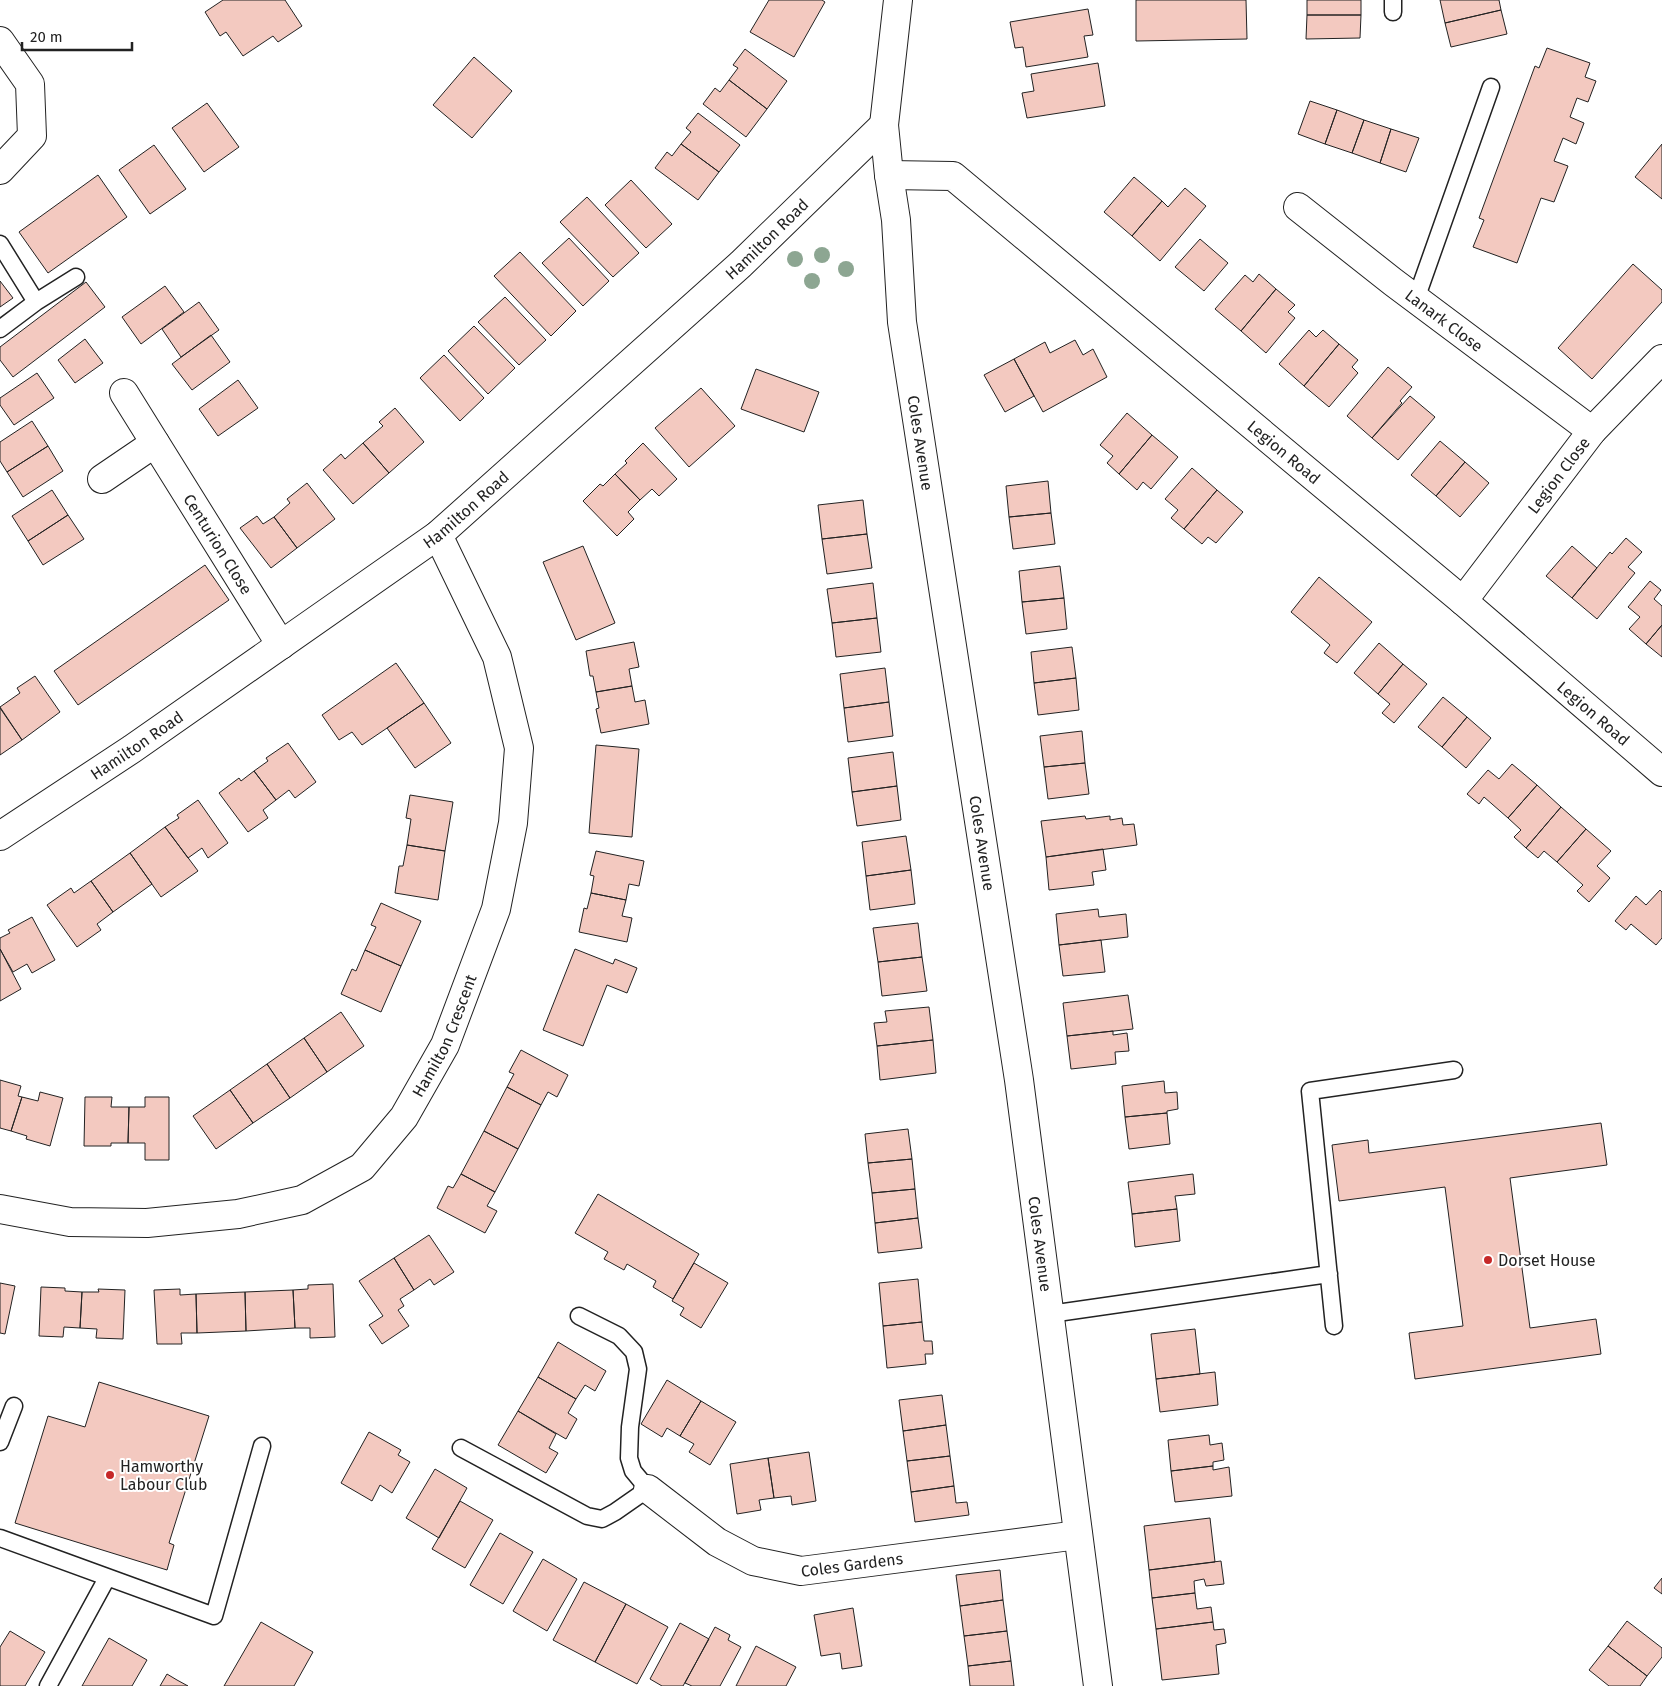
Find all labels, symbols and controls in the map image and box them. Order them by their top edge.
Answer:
scale bar [22,20,132,52]
text: 20 m [30,28,63,46]
street label: Hamilton Road [721,194,812,283]
street label: Lanark Close [1402,285,1487,356]
street label: Coles Avenue [904,394,937,492]
street label: Legion Road [1244,416,1324,488]
street label: Legion Close [1523,433,1594,517]
street label: Hamilton Road [419,467,513,552]
street label: Centurion Close [180,490,256,598]
street label: Legion Road [1554,677,1634,749]
street label: Hamilton Road [87,707,187,783]
street label: Coles Avenue [966,794,999,892]
street label: Hamilton Crescent [408,972,480,1100]
street label: Coles Avenue [1025,1195,1056,1293]
place label: Dorset House [1498,1251,1596,1270]
marker: Dorset House [1482,1254,1494,1266]
place label: Hamworthy Labour Club [120,1457,207,1494]
marker: Hamworthy Labour Club [104,1469,116,1481]
street label: Coles Gardens [800,1548,904,1580]

